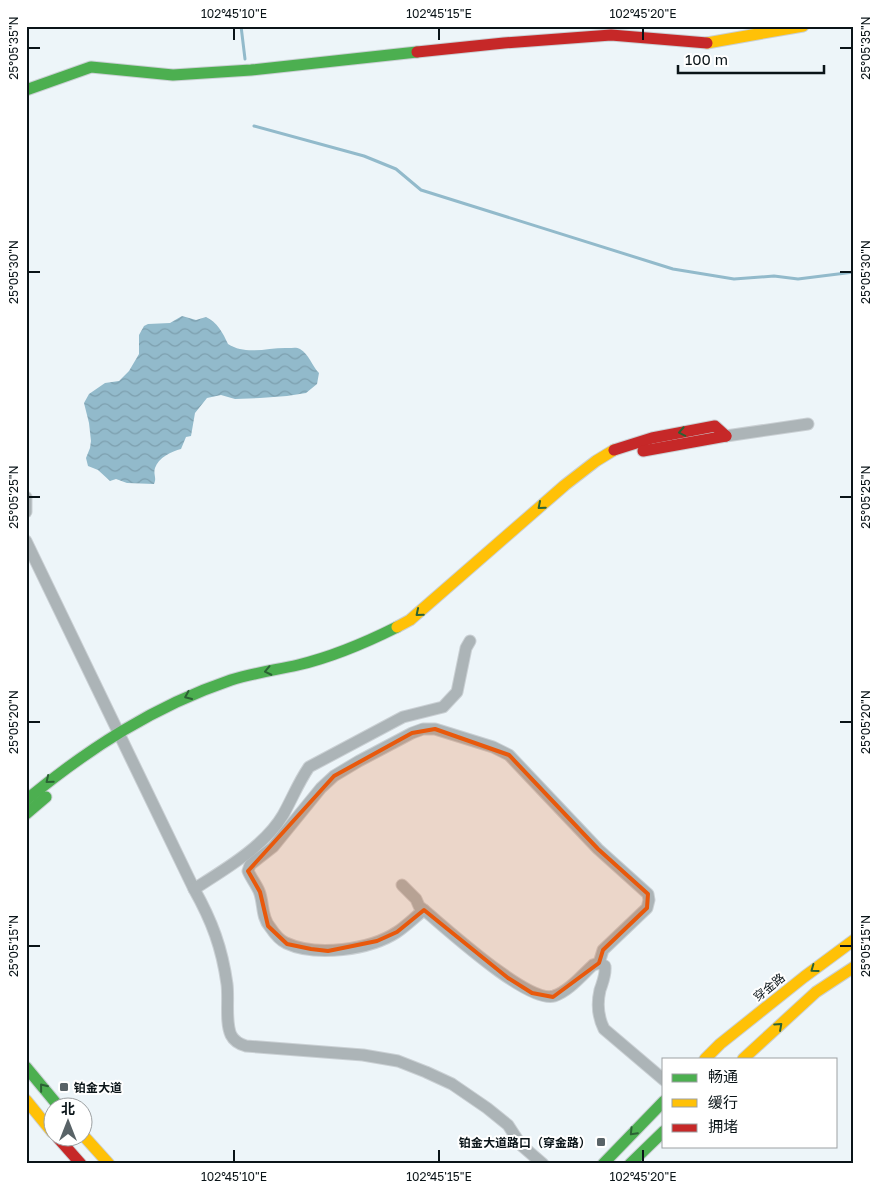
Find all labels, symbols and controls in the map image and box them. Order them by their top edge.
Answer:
text: 102°45'10"E [201,6,267,21]
text: 102°45'15"E [406,6,472,21]
text: 102°45'20"E [609,6,677,21]
text: 25°05'35"N [6,16,21,80]
text: 25°05'35"N [858,16,873,80]
scale bar [678,42,824,74]
text: 100 m [685,50,728,68]
text: 25°05'30"N [6,240,21,304]
text: 25°05'30"N [858,240,873,304]
one-way arrow [677,427,686,437]
text: 25°05'25"N [6,465,21,529]
text: 25°05'25"N [858,465,873,529]
one-way arrow [538,501,547,509]
one-way arrow [415,607,424,616]
one-way arrow [264,665,273,676]
one-way arrow [184,689,193,700]
text: 25°05'20"N [6,690,21,754]
text: 25°05'20"N [858,690,873,754]
one-way arrow [46,775,55,784]
text: 25°05'15"N [6,915,21,977]
text: 25°05'15"N [858,915,873,977]
one-way arrow [810,963,820,972]
street label: 穿金路 [750,970,788,1004]
one-way arrow [773,1023,782,1032]
legend [662,1058,838,1148]
text: 畅通 [708,1067,738,1085]
place label: 铂金大道 [74,1080,122,1095]
marker: 铂金大道 [58,1081,70,1093]
one-way arrow [40,1084,48,1093]
text: 缓行 [708,1093,738,1111]
north arrow [42,1098,92,1148]
text: 北 [61,1100,75,1117]
text: 拥堵 [708,1117,738,1135]
one-way arrow [630,1126,639,1135]
place label: 铂金大道路口（穿金路） [459,1135,591,1150]
marker: 铂金大道路口（穿金路） [595,1136,607,1148]
text: 102°45'10"E [201,1169,267,1184]
text: 102°45'15"E [406,1169,472,1184]
text: 102°45'20"E [609,1169,677,1184]

